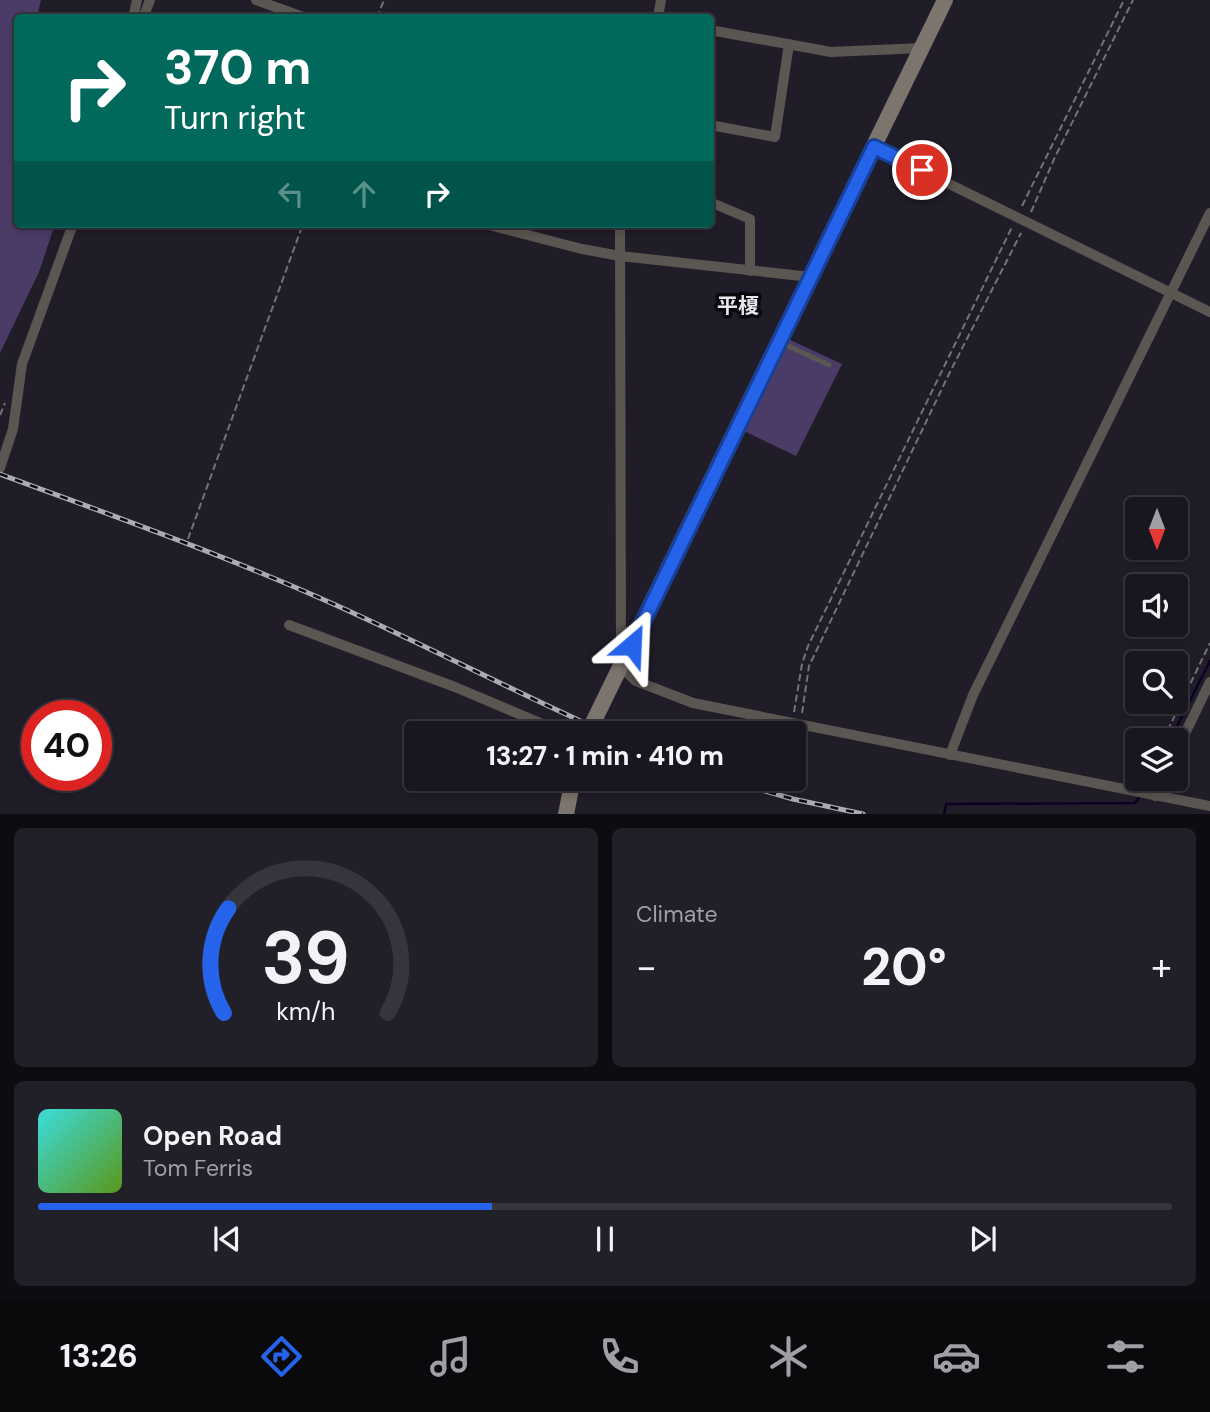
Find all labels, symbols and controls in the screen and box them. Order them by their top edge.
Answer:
text: 370 m [164,35,311,99]
icon: right [49,42,140,133]
text: Turn right [164,97,306,139]
pin [892,140,952,200]
icon: arrive [903,151,941,189]
icon: left [272,175,310,213]
icon: ahead [345,175,383,213]
icon: right [418,175,456,213]
district label: 平榎 [717,292,759,320]
north arrow [1125,497,1188,560]
map controls [1125,497,1188,791]
button: sound [1125,574,1188,637]
position arrow [595,608,669,682]
button: search [1125,651,1188,714]
speed limit sign: 40 [21,700,112,791]
button: layers [1125,728,1188,791]
text: 13:27 · 1 min · 410 m [486,739,724,773]
text: Climate [636,899,718,929]
text: 39 [262,912,350,1007]
text: 20° [861,933,947,1001]
text: − [636,942,657,992]
text: + [1151,942,1172,992]
text: km/h [276,995,336,1028]
text: Open Road [143,1119,282,1153]
text: Tom Ferris [143,1153,253,1183]
icon: previous [208,1220,246,1258]
icon: pause [586,1220,624,1258]
icon: next [964,1220,1002,1258]
icon: directions [257,1332,306,1381]
icon: music [426,1332,475,1381]
icon: phone [595,1332,644,1381]
icon: climate [764,1332,813,1381]
icon: car [932,1332,981,1381]
icon: filters [1101,1332,1150,1381]
text: 13:26 [60,1335,138,1377]

